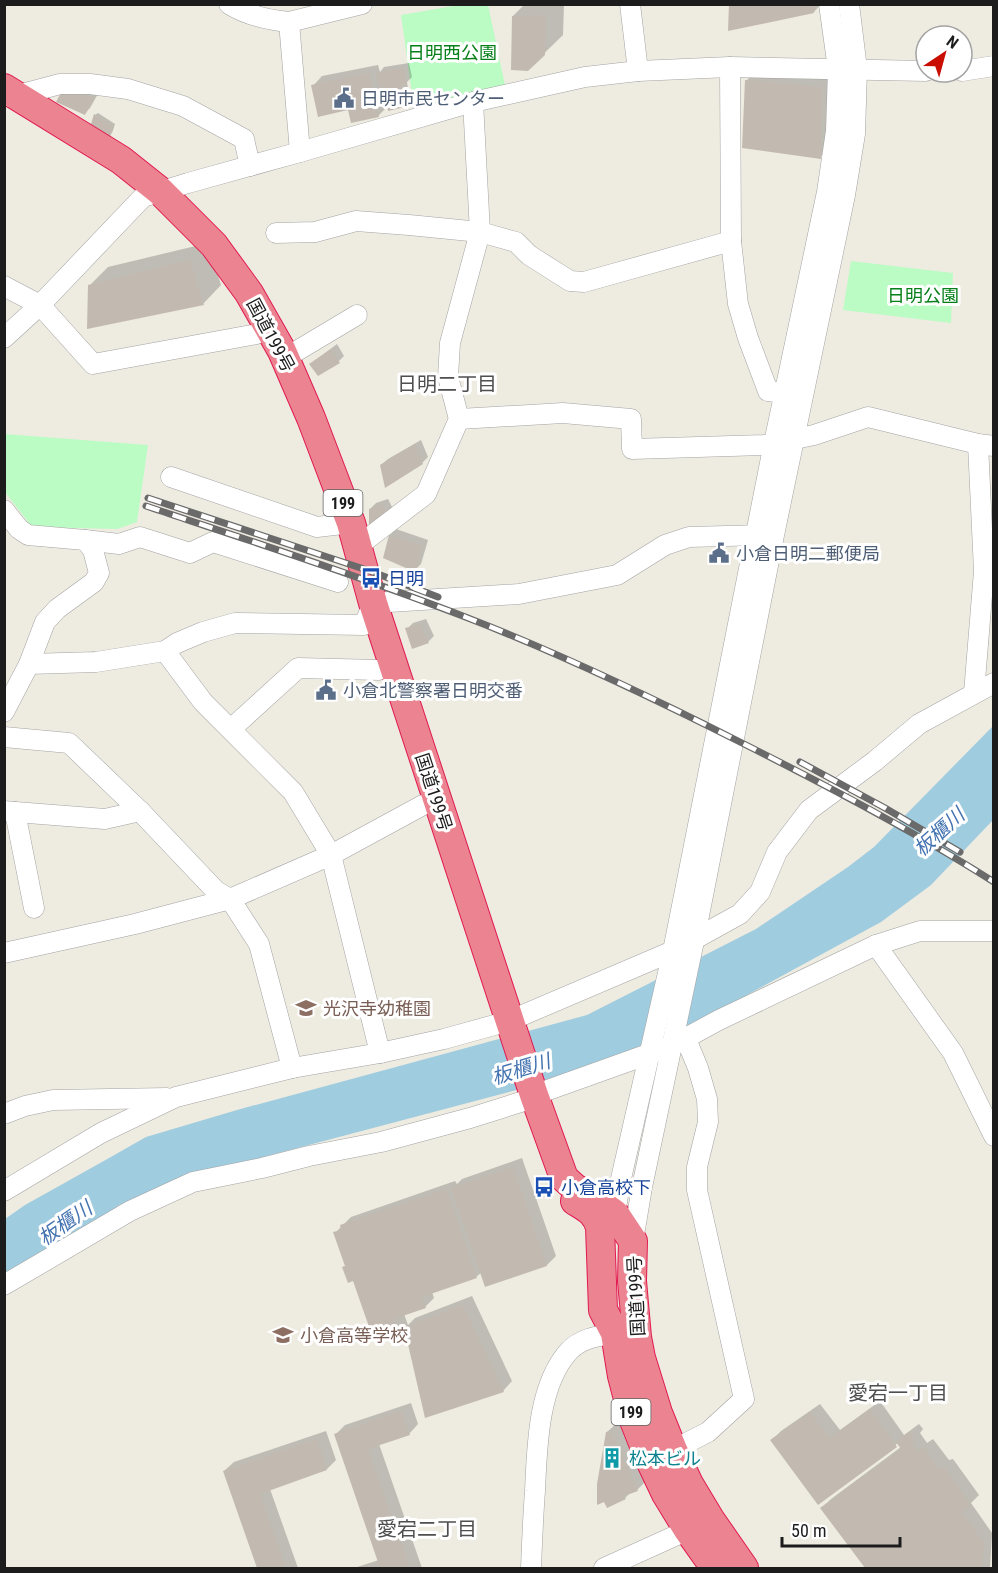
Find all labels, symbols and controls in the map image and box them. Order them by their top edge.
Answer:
north arrow [914,24,974,84]
text: N [943,32,962,53]
park label: 日明西公園 [407,42,497,63]
public building icon: 日明市民センター [332,86,356,110]
place label: 日明市民センター [361,88,505,109]
park label: 日明公園 [887,285,959,306]
street label: 国道199号 [243,294,299,376]
district label: 日明二丁目 [397,372,497,396]
road number: 199 [324,490,362,516]
public building icon: 小倉日明二郵便局 [707,541,731,565]
place label: 小倉日明二郵便局 [736,543,880,564]
bus stop icon: 日明 [359,566,383,590]
place label: 日明 [388,568,424,589]
public building icon: 小倉北警察署日明交番 [314,678,338,702]
place label: 小倉北警察署日明交番 [343,680,523,701]
street label: 国道199号 [412,750,456,834]
water label: 板櫃川 [909,802,971,861]
school or university icon: 光沢寺幼稚園 [294,996,318,1020]
place label: 光沢寺幼稚園 [323,998,431,1019]
water label: 板櫃川 [489,1048,555,1089]
bus stop icon: 小倉高校下 [532,1175,556,1199]
place label: 小倉高校下 [561,1177,651,1198]
water label: 板櫃川 [34,1195,98,1250]
street label: 国道199号 [623,1255,649,1337]
school or university icon: 小倉高等学校 [271,1323,295,1347]
place label: 小倉高等学校 [300,1325,408,1346]
district label: 愛宕一丁目 [848,1381,948,1405]
road number: 199 [612,1399,650,1425]
building icon: 松本ビル [600,1446,624,1470]
place label: 松本ビル [629,1448,701,1469]
scale bar [782,1510,900,1548]
district label: 愛宕二丁目 [377,1517,477,1541]
text: 50 m [791,1520,826,1541]

